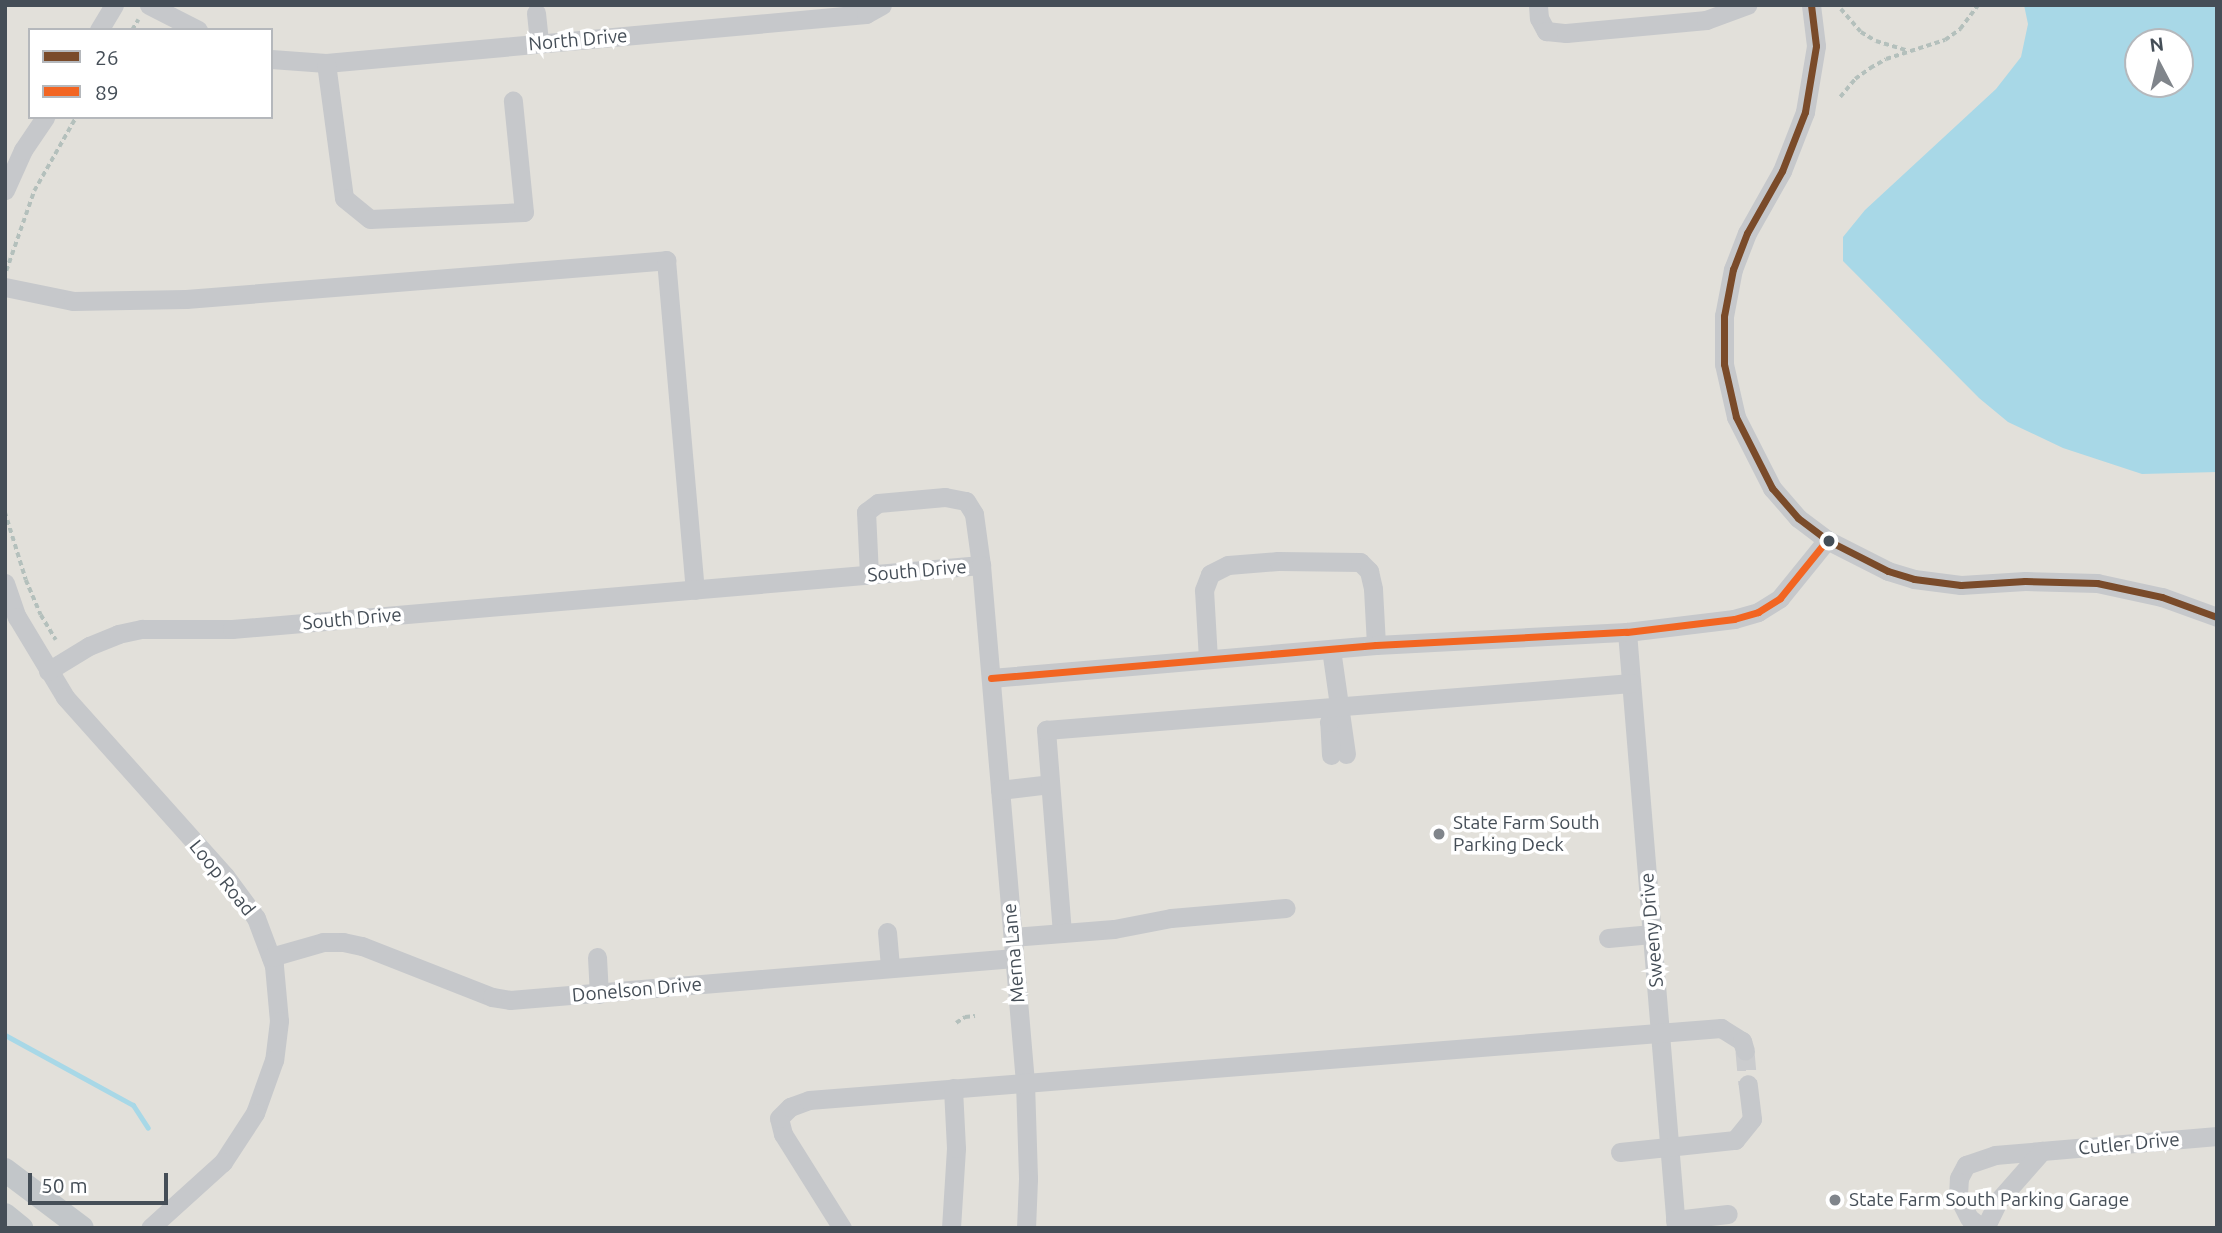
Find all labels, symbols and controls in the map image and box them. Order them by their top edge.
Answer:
street label: North Drive [527,24,629,56]
legend [28,28,273,119]
north arrow [2124,28,2194,98]
text: N [2148,32,2165,56]
text: 26 [95,45,119,69]
text: 89 [95,80,119,104]
unlabelled marker [1822,534,1836,548]
street label: South Drive [866,555,968,587]
street label: South Drive [301,603,403,635]
place label: State Farm South Parking Deck [1453,812,1600,856]
marker: State Farm South Parking Deck [1431,826,1447,842]
street label: Loop Road [184,835,260,921]
street label: Sweeny Drive [1636,872,1668,988]
street label: Merna Lane [998,902,1030,1004]
street label: Donelson Drive [571,973,703,1007]
street label: Cutler Drive [2077,1128,2181,1160]
scale bar [32,1160,172,1204]
text: 50 m [41,1173,88,1197]
place label: State Farm South Parking Garage [1849,1189,2129,1211]
marker: State Farm South Parking Garage [1827,1192,1843,1208]

